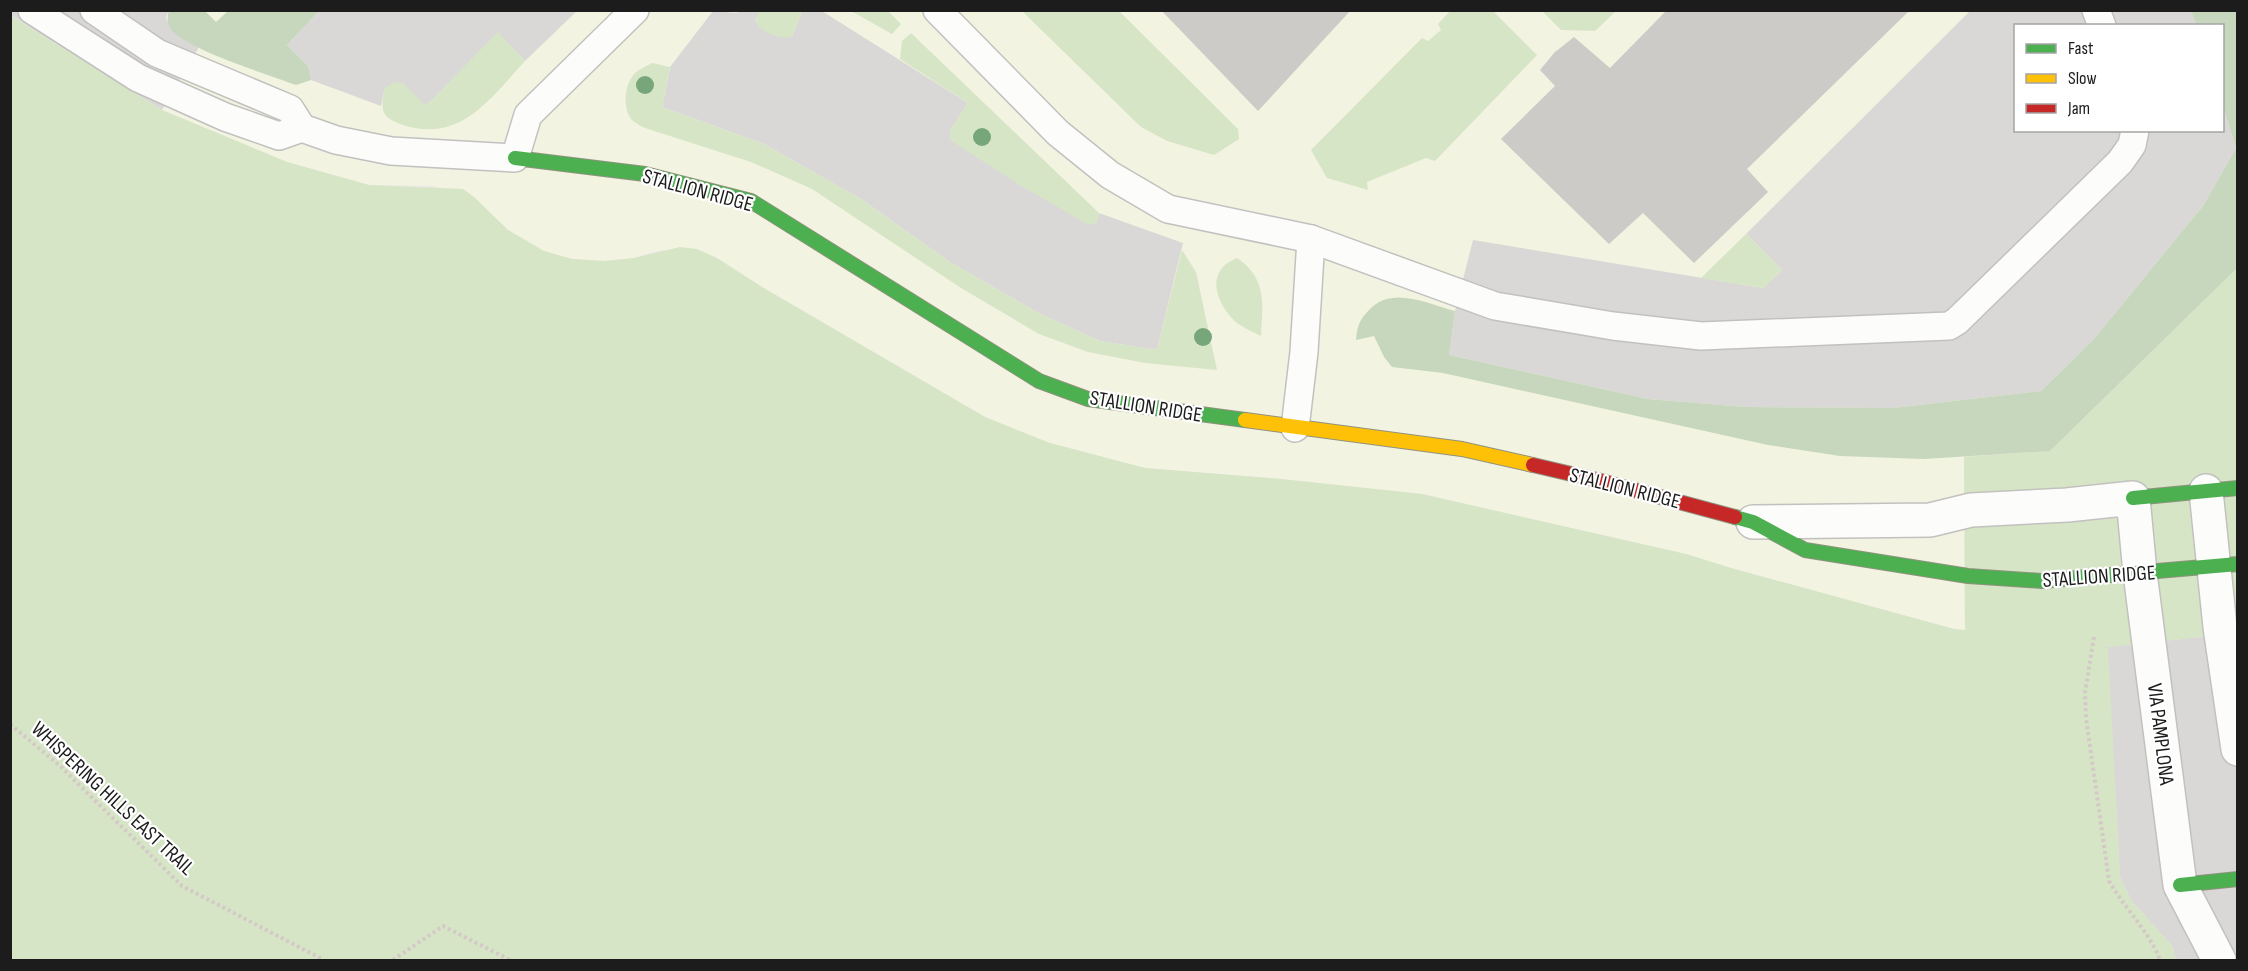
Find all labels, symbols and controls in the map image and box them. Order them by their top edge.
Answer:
legend [2014,24,2224,132]
text: Fast [2068,38,2094,59]
text: Slow [2068,68,2097,89]
text: Jam [2067,98,2090,119]
street label: STALLION RIDGE [640,164,756,217]
street label: STALLION RIDGE [1088,385,1204,428]
street label: STALLION RIDGE [1567,463,1683,514]
street label: STALLION RIDGE [2042,560,2156,593]
street label: VIA PAMPLONA [2142,682,2179,787]
street label: WHISPERING HILLS EAST TRAIL [26,716,199,880]

